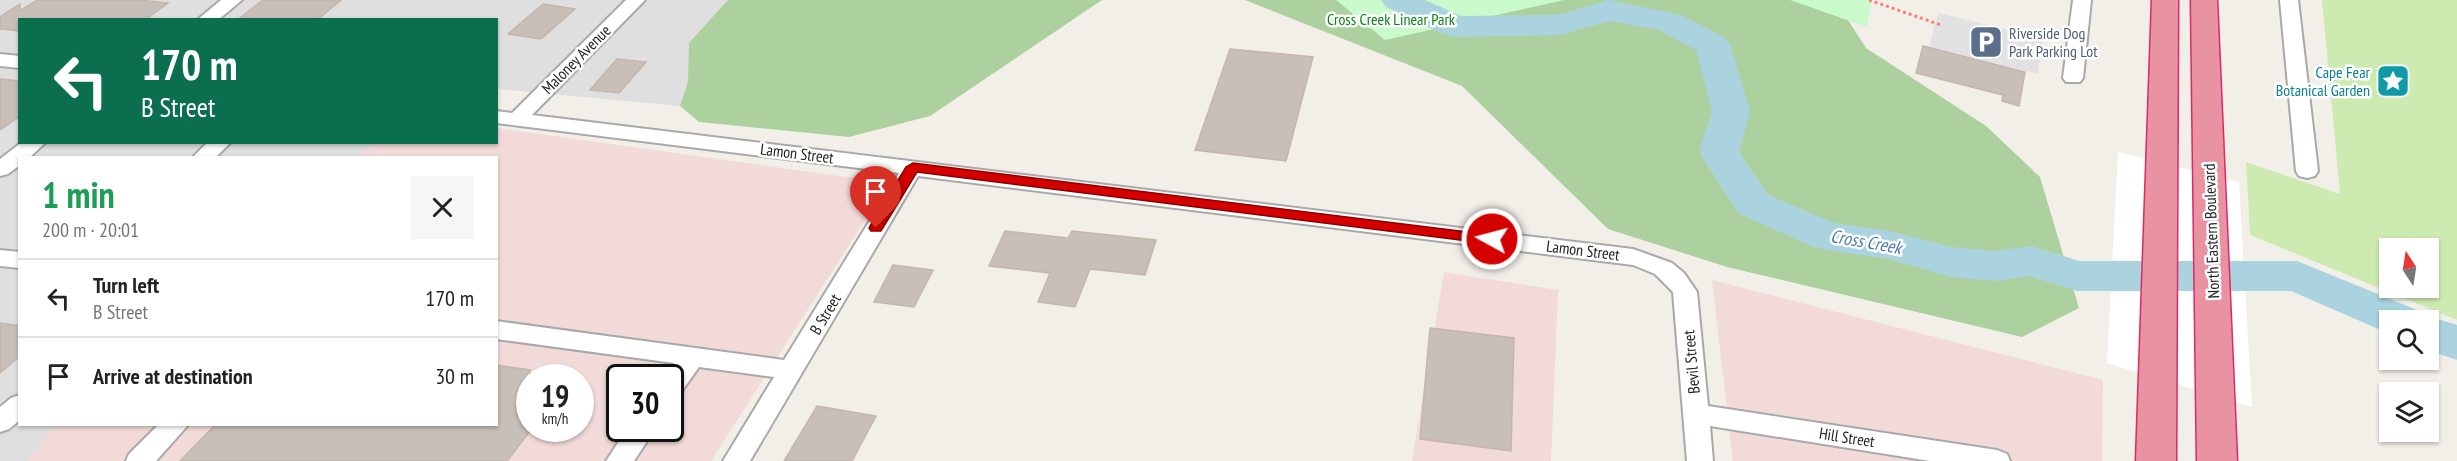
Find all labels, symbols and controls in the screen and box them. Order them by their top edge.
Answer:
park label: Cross Creek Linear Park [1327,9,1456,29]
street label: Maloney Avenue [537,20,615,98]
place label: Riverside Dog Park Parking Lot [2009,23,2098,61]
parking icon: Riverside Dog Park Parking Lot [1968,24,2004,60]
text: 170 m [141,37,238,92]
icon: left [42,42,120,120]
place label: Cape Fear Botanical Garden [2276,62,2371,100]
place icon: Cape Fear Botanical Garden [2375,63,2411,99]
text: B Street [141,90,215,124]
street label: Lamon Street [759,139,835,167]
street label: North Eastern Boulevard [2199,163,2223,299]
pin [850,166,901,228]
text: 1 min [42,171,115,218]
icon: arrive [859,175,892,208]
button: close [411,176,474,239]
position arrow [1460,207,1524,271]
text: 200 m · 20:01 [42,217,139,243]
water label: Cross Creek [1829,224,1905,259]
street label: Lamon Street [1545,236,1621,264]
north arrow [2379,238,2439,298]
map controls [2379,238,2439,442]
text: Turn left [93,271,159,299]
icon: left [42,282,75,315]
text: 170 m [425,284,474,312]
street label: B Street [805,289,845,338]
text: B Street [93,299,148,325]
button: search [2379,310,2439,370]
street label: Bevil Street [1678,329,1704,395]
icon: arrive [42,360,75,393]
text: Arrive at destination [93,362,253,390]
text: 30 m [435,362,474,390]
speed limit sign: 30 [606,364,684,442]
text: 19 [541,376,569,415]
button: layers [2379,382,2439,442]
text: km/h [542,409,568,428]
street label: Hill Street [1818,423,1877,451]

